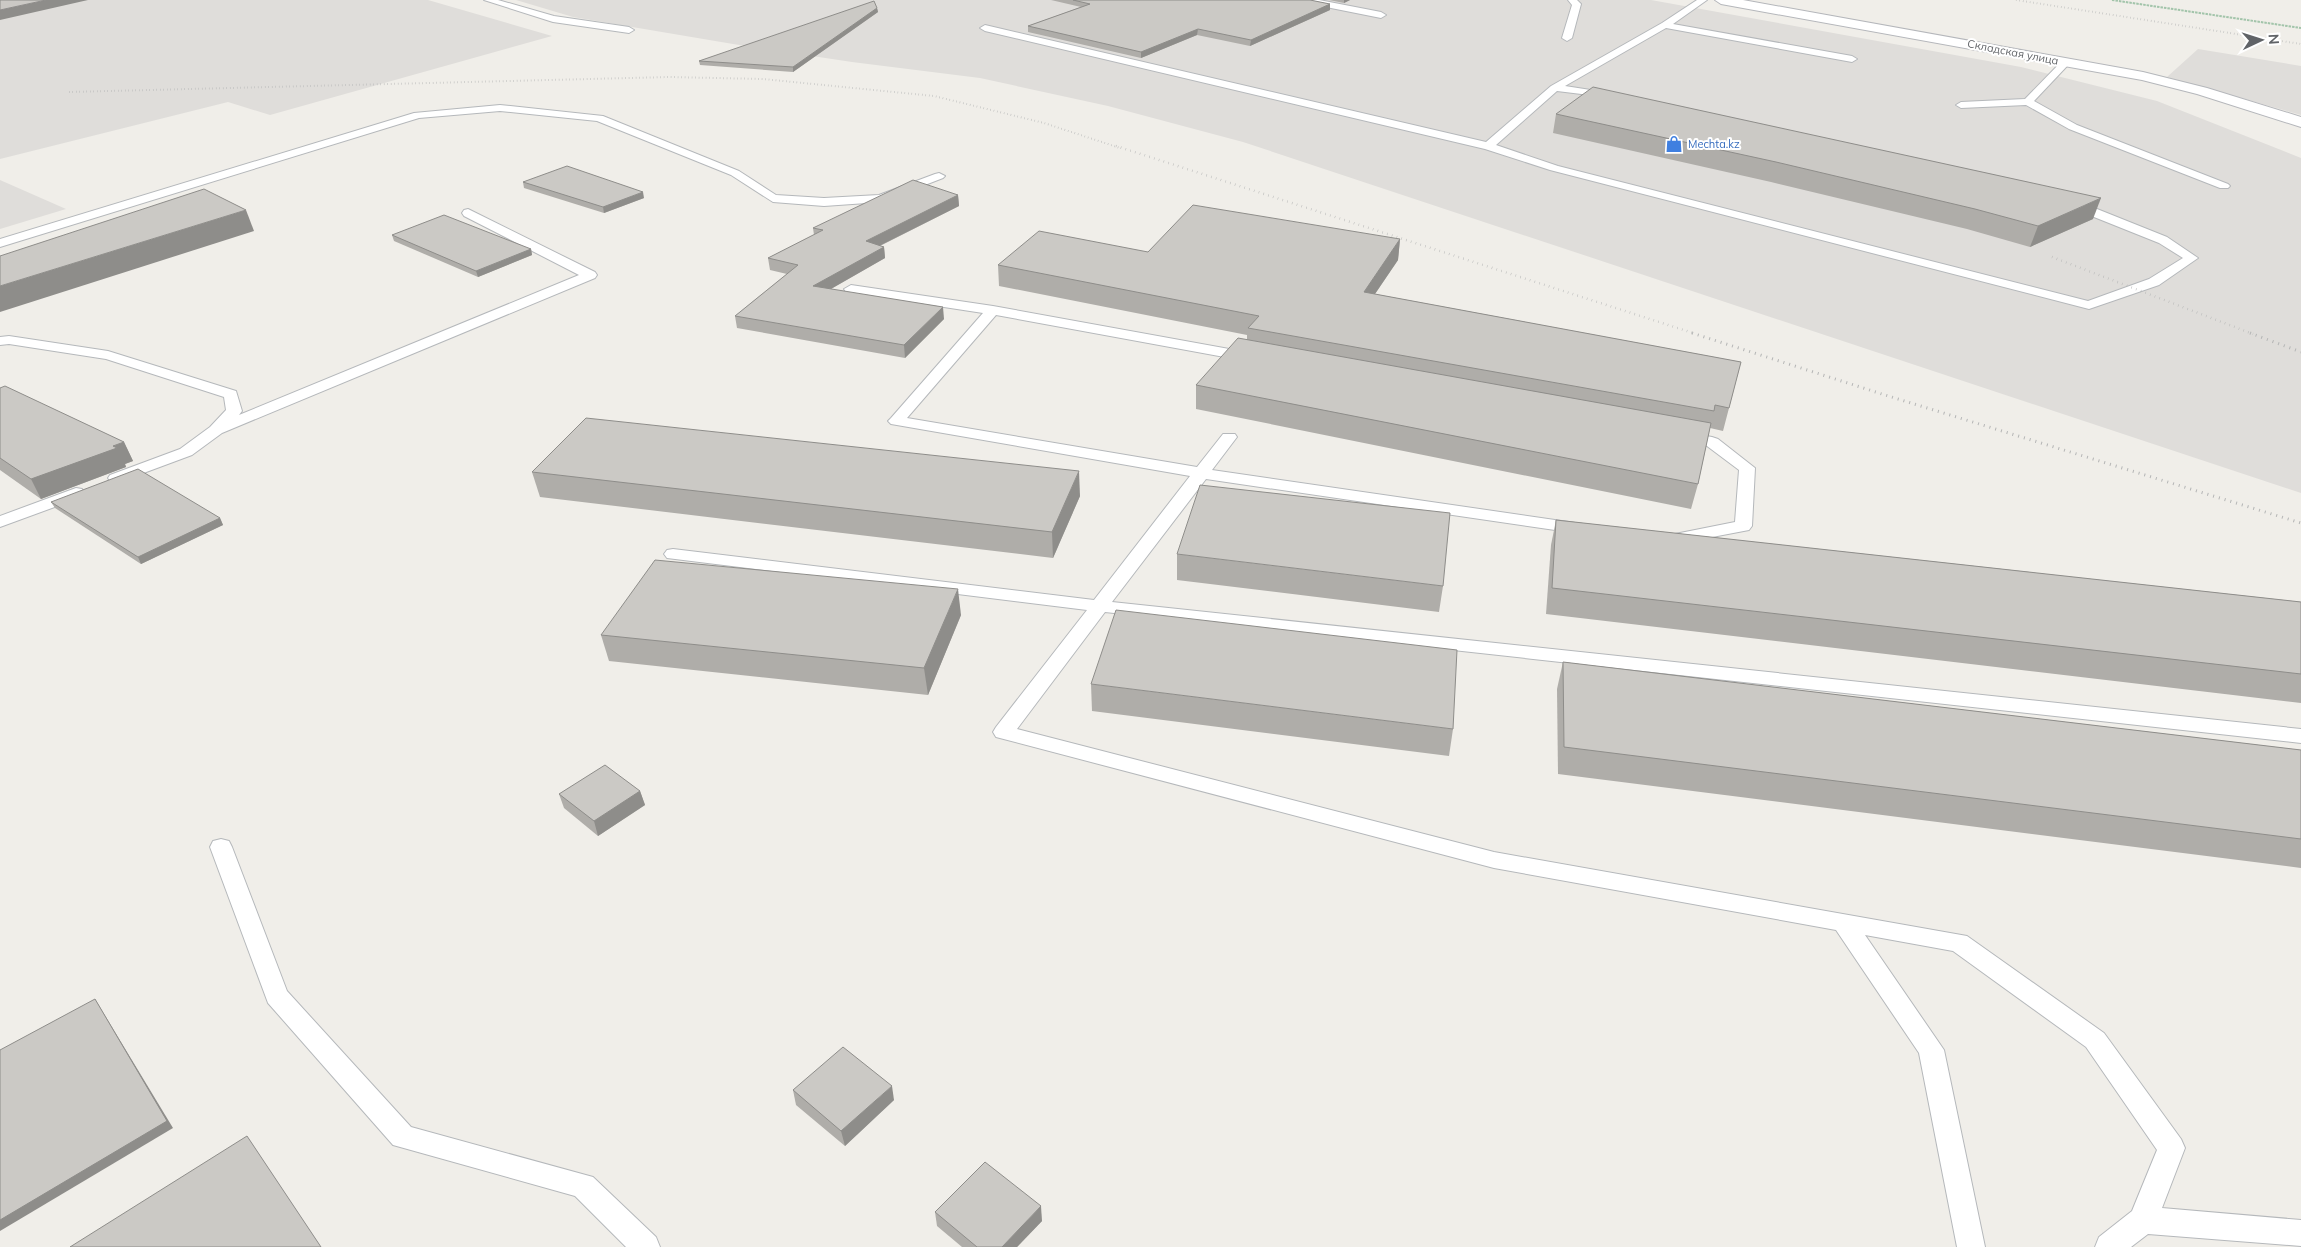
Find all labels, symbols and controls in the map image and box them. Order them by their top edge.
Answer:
north arrow [2236,15,2286,65]
text: N [2265,33,2283,45]
street label: Складская улица [1966,36,2060,68]
shop icon: Mechta.kz [1664,134,1684,154]
place label: Mechta.kz [1688,137,1740,151]

